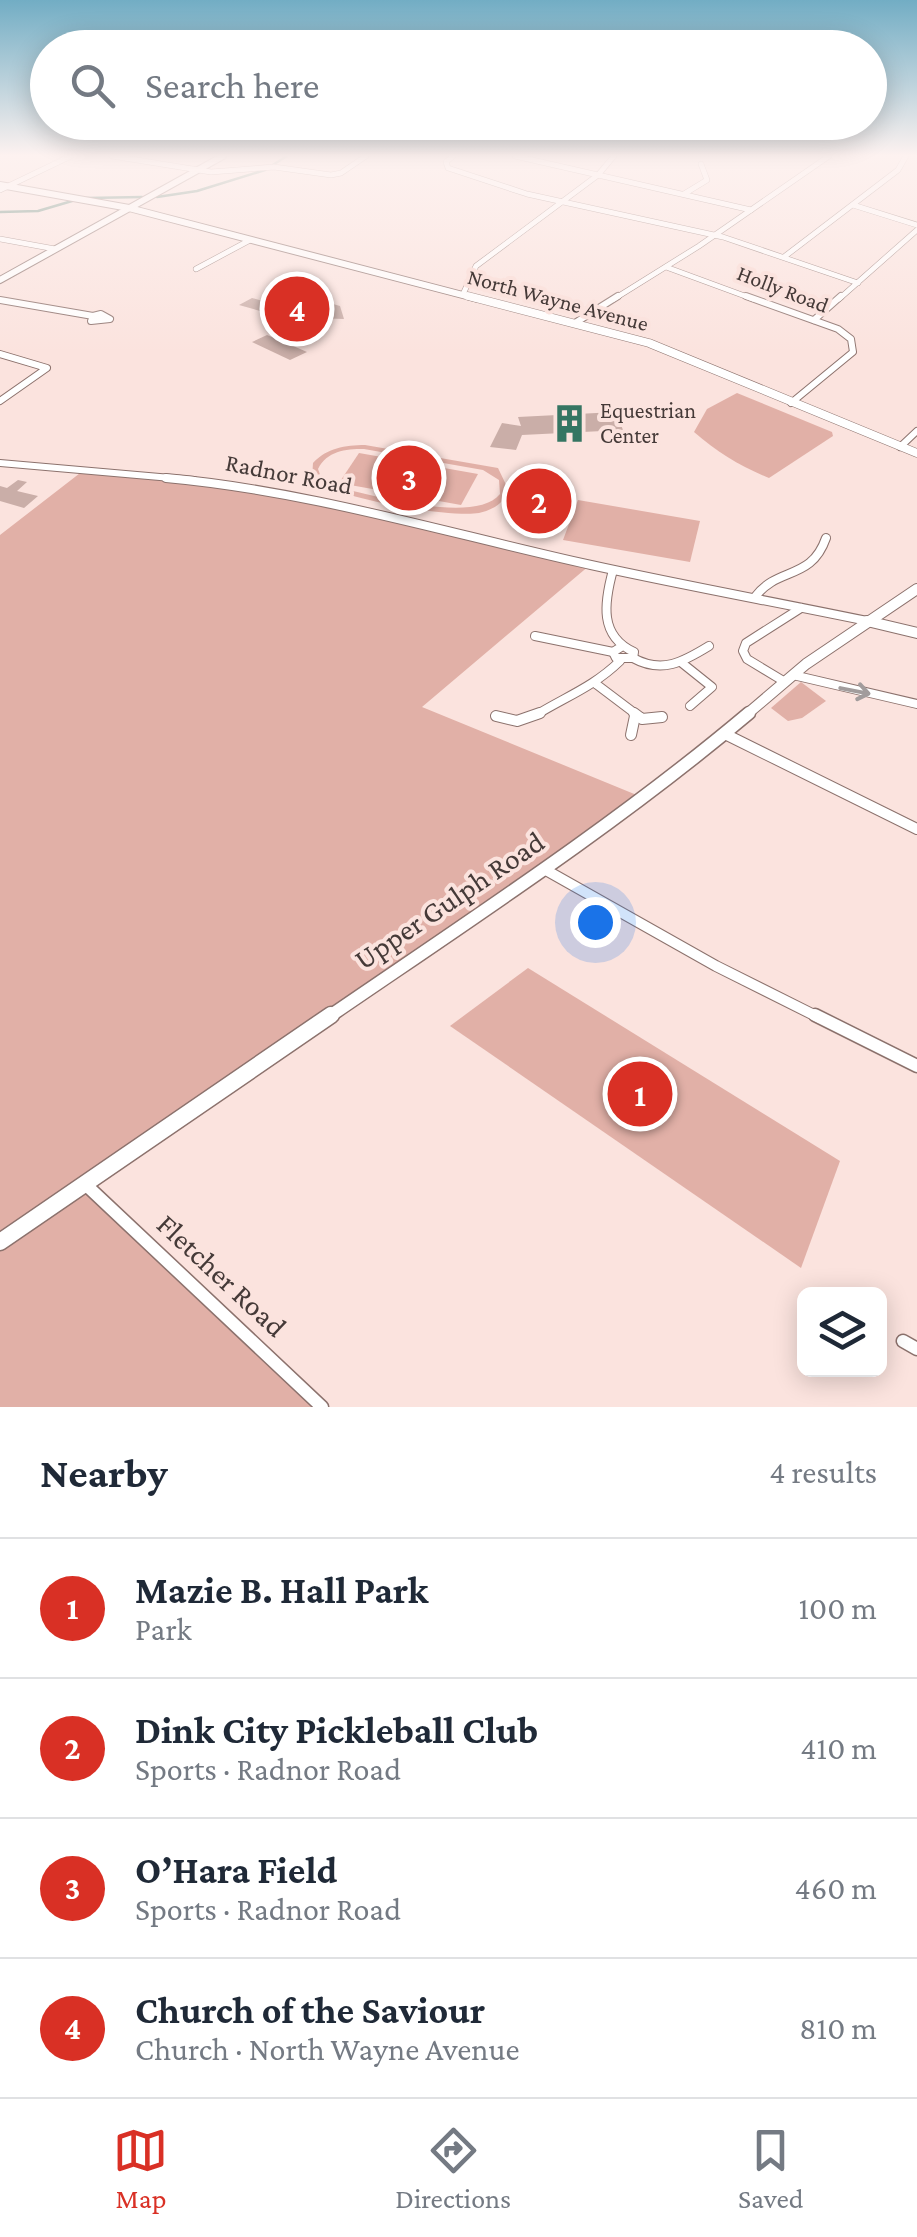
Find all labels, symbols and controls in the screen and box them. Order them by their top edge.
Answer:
search box [30,30,887,140]
icon: search [65,58,120,113]
text: Search here [145,64,319,106]
street label: Holly Road [734,260,833,318]
street label: North Wayne Avenue [465,264,651,336]
pin: 4 [264,272,330,346]
place label: Equestrian Center [600,398,696,448]
building icon: Equestrian Center [549,402,591,444]
pin: 3 [376,440,442,516]
street label: Radnor Road [223,448,355,500]
pin: 2 [506,464,572,538]
one-way arrow [838,683,870,702]
street label: Upper Gulph Road [348,824,551,976]
your location [570,897,621,948]
pin: 1 [608,1056,672,1132]
street label: Fletcher Road [151,1207,293,1343]
map controls [797,1287,887,1377]
button: layers [797,1287,887,1377]
text: Nearby [40,1449,168,1496]
text: 4 results [769,1454,877,1490]
text: Mazie B. Hall Park [135,1569,428,1611]
text: 1 [67,1590,78,1626]
text: 100 m [798,1590,877,1626]
text: Park [135,1611,192,1647]
text: Dink City Pickleball Club [135,1709,538,1751]
text: 2 [64,1730,81,1766]
text: 410 m [800,1730,877,1766]
text: Sports · Radnor Road [135,1751,401,1787]
text: O’Hara Field [135,1849,337,1891]
text: 3 [65,1870,80,1906]
text: 460 m [795,1870,877,1906]
text: Sports · Radnor Road [135,1891,401,1927]
text: Church of the Saviour [135,1989,485,2031]
text: 4 [64,2010,81,2046]
text: 810 m [799,2010,877,2046]
text: Church · North Wayne Avenue [135,2031,520,2067]
tab: Map [113,2123,168,2214]
tab: Directions [395,2123,511,2214]
tab: Saved [738,2123,804,2214]

